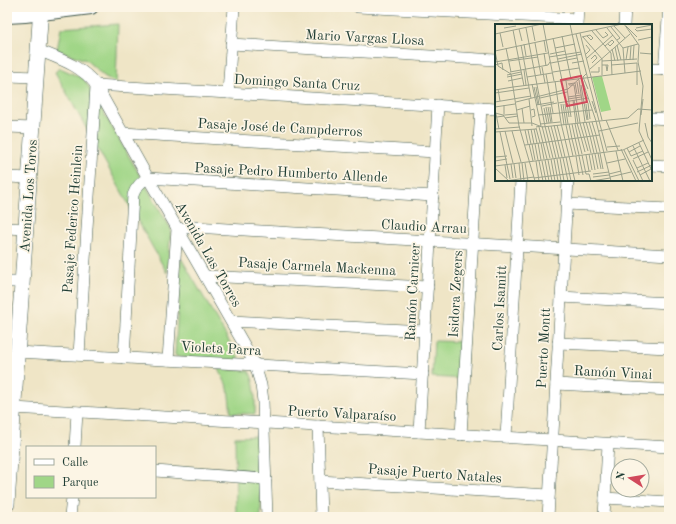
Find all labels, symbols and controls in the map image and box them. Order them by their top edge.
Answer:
inset map [495,24,652,181]
street label: Mario Vargas Llosa [305,28,425,48]
street label: Domingo Santa Cruz [233,73,360,93]
street label: Pasaje José de Campderros [197,117,363,139]
street label: Avenida Los Toros [18,139,40,253]
street label: Pasaje Federico Heinlein [61,144,85,294]
street label: Pasaje Pedro Humberto Allende [194,161,388,185]
street label: Avenida Las Torres [172,200,244,309]
street label: Claudio Arrau [381,218,468,236]
street label: Ramón Carnicer [403,242,423,341]
street label: Isidora Zegers [447,250,465,338]
street label: Pasaje Carmela Mackenna [238,256,396,278]
street label: Carlos Isamitt [491,265,509,351]
street label: Puerto Montt [535,307,553,389]
street label: Violeta Parra [180,340,262,358]
street label: Ramón Vinai [573,364,653,382]
street label: Puerto Valparaíso [287,404,397,424]
legend [26,446,156,498]
text: Calle [62,457,88,469]
north arrow [610,458,650,498]
street label: Pasaje Puerto Natales [367,462,502,486]
text: N [615,470,628,481]
text: Parque [62,477,99,489]

